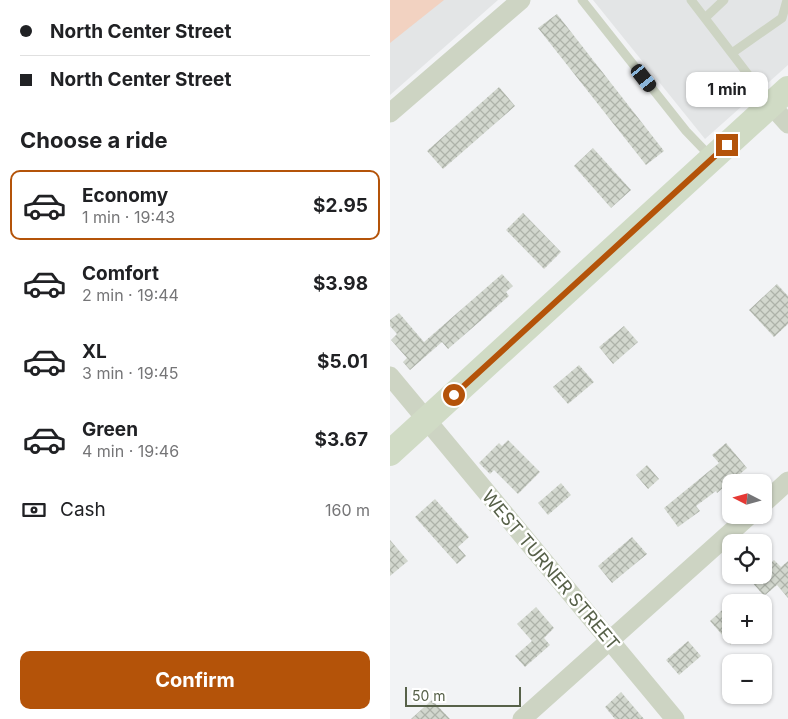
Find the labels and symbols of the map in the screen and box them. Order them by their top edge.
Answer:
car [628,62,659,94]
callout: 1 min [686,72,768,108]
route end [716,134,738,156]
route start [443,384,465,406]
north arrow [722,474,772,524]
street label: WEST TURNER STREET [478,486,624,654]
scale bar [405,684,521,707]

